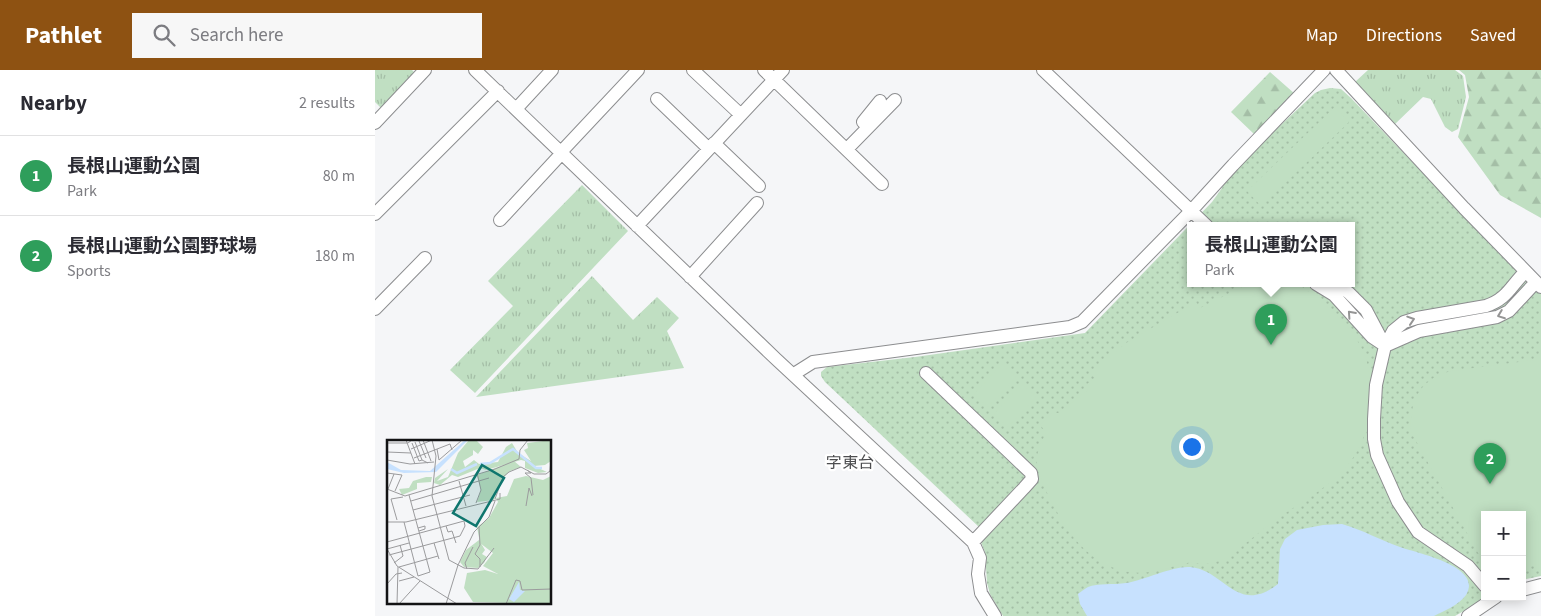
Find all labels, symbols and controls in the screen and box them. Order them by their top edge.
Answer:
search box [132,13,482,58]
text: Pathlet [25,18,102,53]
icon: search [150,21,178,49]
text: Search here [190,22,284,49]
text: Map [1306,23,1338,48]
text: Directions [1366,23,1442,48]
text: Saved [1470,23,1516,48]
text: Nearby [20,88,87,118]
text: 2 results [299,92,355,114]
text: 長根山運動公園 [67,153,200,180]
text: 1 [32,165,40,187]
text: 80 m [323,165,355,187]
text: Park [67,180,97,202]
popup [1187,222,1355,287]
text: 長根山運動公園 [1204,232,1338,259]
text: 長根山運動公園野球場 [67,233,257,260]
text: 2 [32,245,40,267]
text: 180 m [315,245,355,267]
text: Park [1204,259,1234,281]
text: Sports [67,260,111,282]
pin: 1 [1255,304,1287,345]
one-way arrow [1497,308,1506,319]
one-way arrow [1348,310,1357,319]
one-way arrow [1406,316,1415,326]
your location [1179,434,1205,460]
inset map [387,440,551,604]
pin: 2 [1474,443,1506,484]
district label: 字東台 [826,452,874,474]
map controls [1481,511,1526,601]
button: + [1481,511,1526,556]
button: − [1481,556,1526,601]

